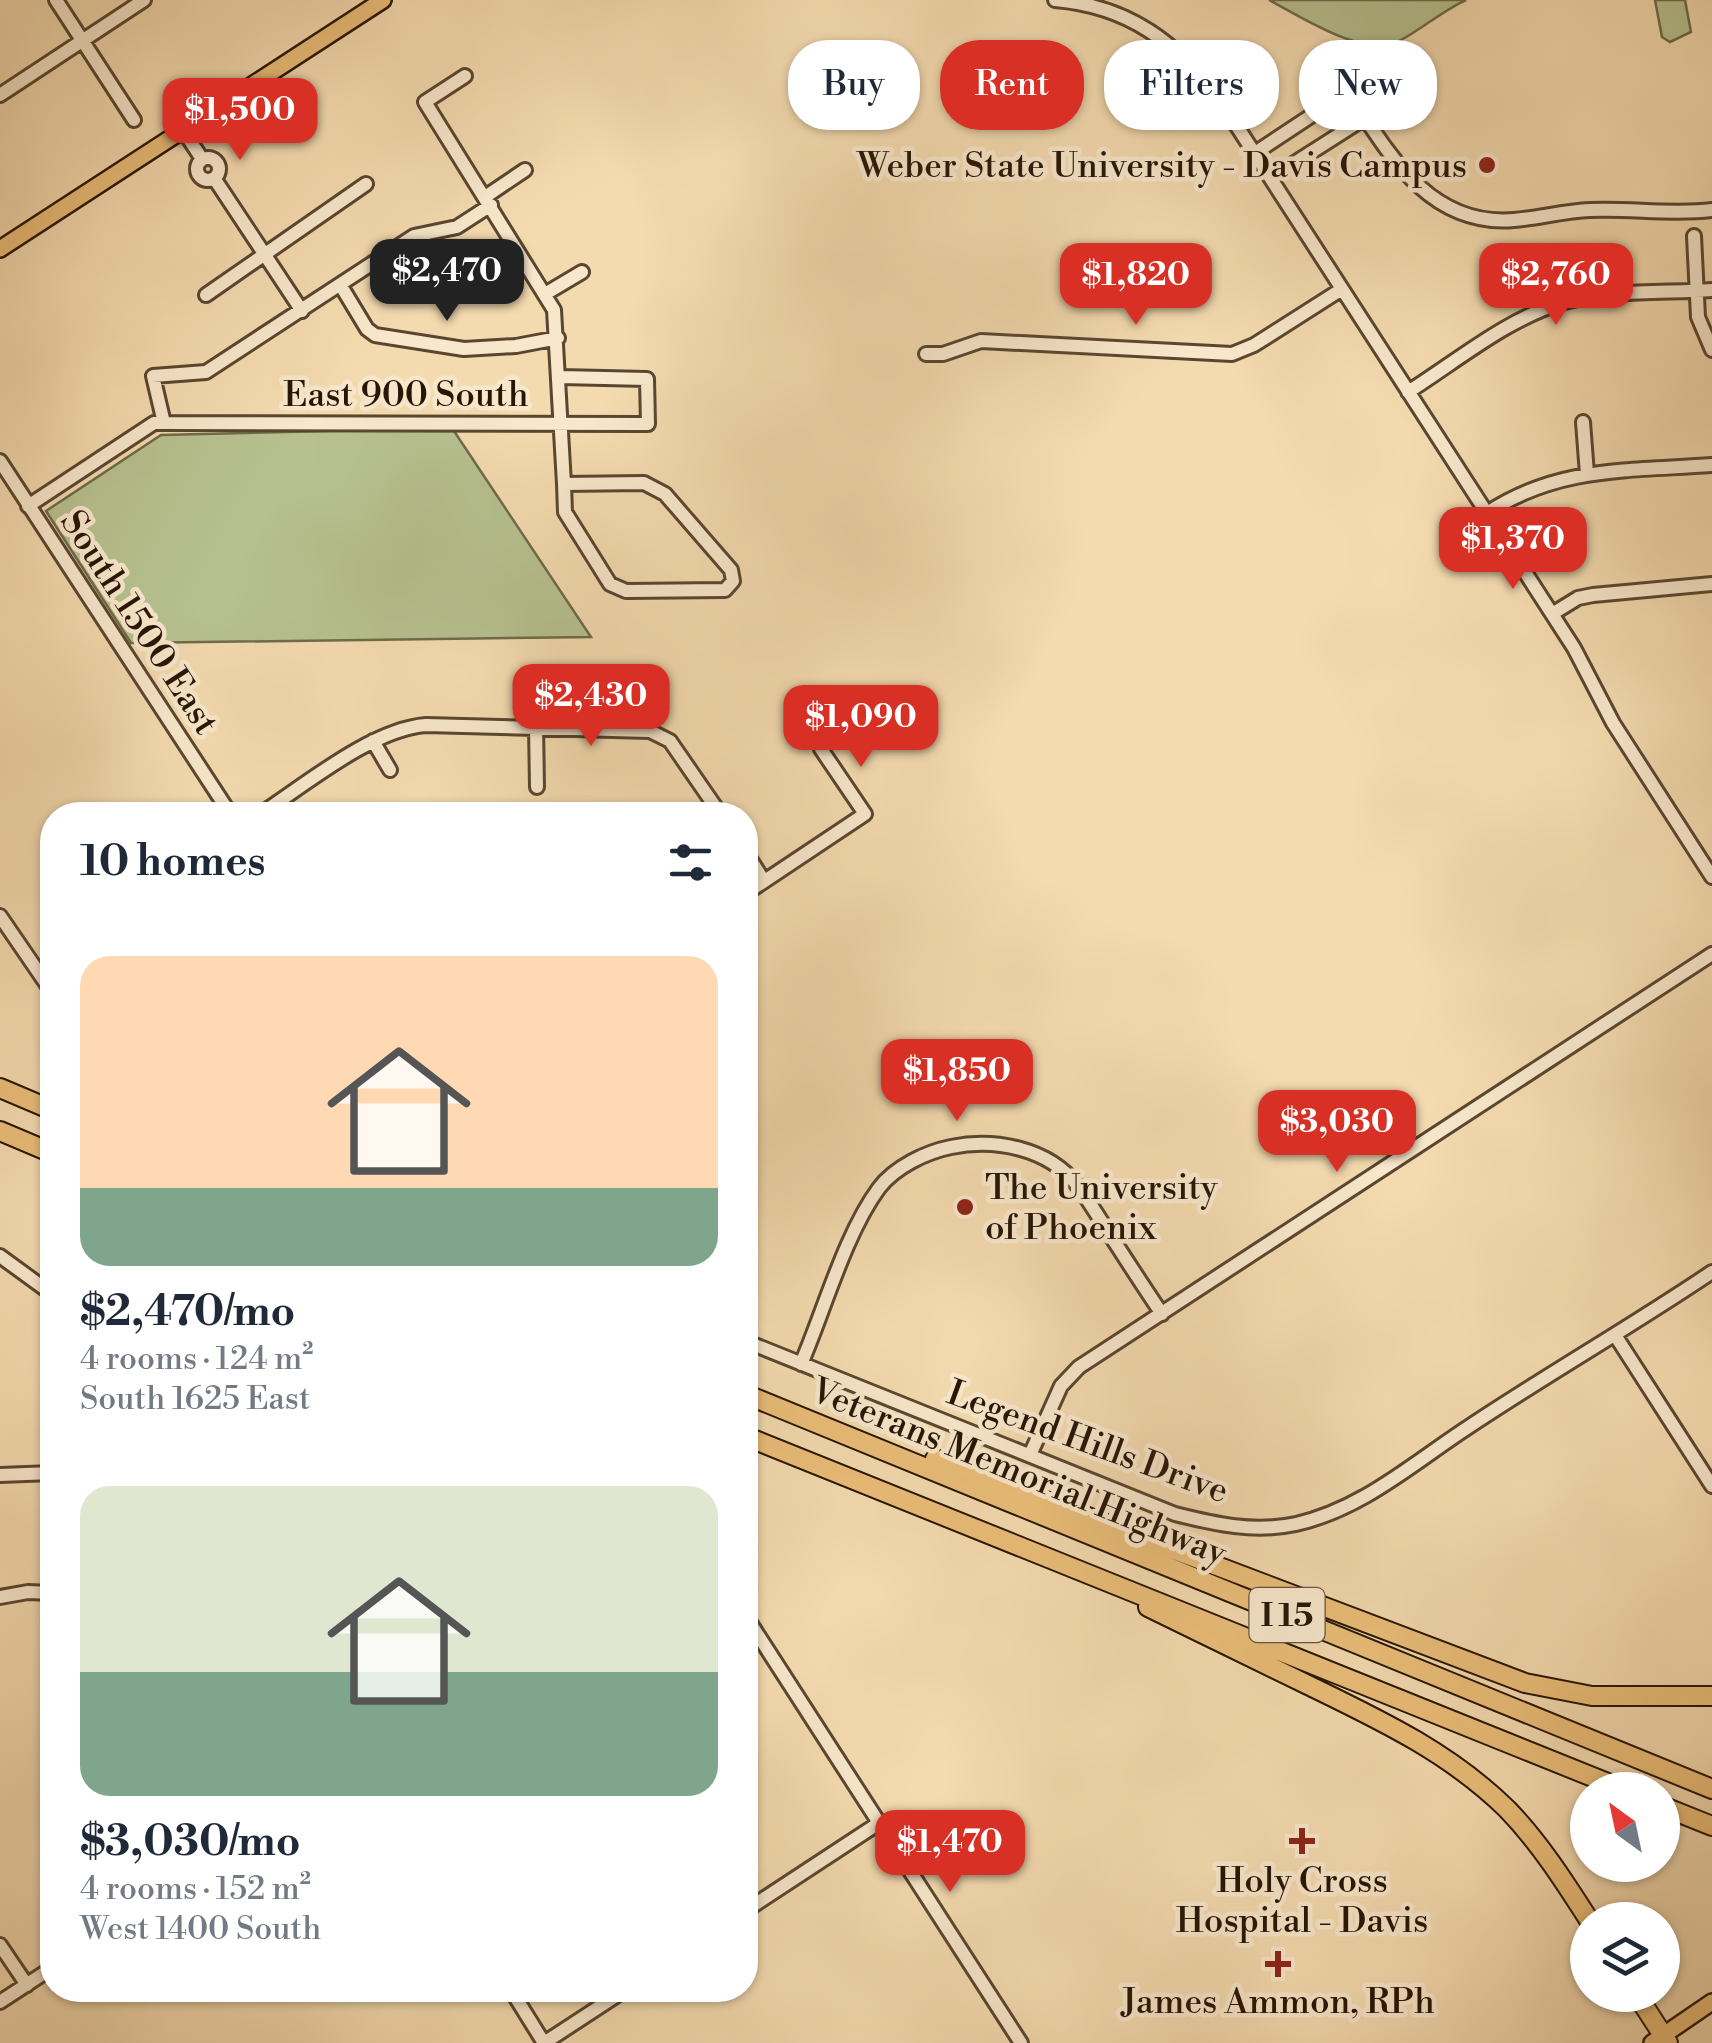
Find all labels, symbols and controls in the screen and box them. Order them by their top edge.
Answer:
chip: Buy [788,40,920,130]
chip: Rent [940,40,1084,130]
chip: Filters [1104,40,1279,130]
chip: New [1299,40,1437,130]
pin: $1,500 [159,78,321,163]
text: $1,500 [185,90,295,130]
place label: Weber State University - Davis Campus [856,145,1467,188]
marker: Weber State University - Davis Campus [1476,154,1498,176]
pin: $2,470 [366,239,528,324]
pin: $1,820 [1055,243,1217,328]
pin: $2,760 [1475,243,1637,328]
text: $2,470 [392,251,502,291]
text: $1,820 [1082,255,1190,295]
text: $2,760 [1501,255,1611,295]
street label: East 900 South [283,374,529,417]
street label: South 1500 East [50,503,227,743]
pin: $1,370 [1432,507,1594,592]
text: $1,370 [1461,519,1565,559]
pin: $2,430 [510,664,672,749]
text: $2,430 [535,676,647,716]
pin: $1,090 [780,685,942,770]
text: $1,090 [805,697,917,737]
icon: filters [663,835,718,890]
text: 10 homes [80,836,266,889]
icon: home [309,1021,489,1201]
pin: $1,850 [876,1039,1038,1124]
text: $1,850 [903,1051,1011,1091]
pin: $3,030 [1256,1090,1418,1175]
text: $3,030 [1280,1102,1394,1142]
place label: The University of Phoenix [985,1167,1219,1250]
marker: The University of Phoenix [954,1196,976,1218]
text: $2,470/mo [80,1286,295,1339]
text: 4 rooms · 124 m² [80,1339,313,1379]
street label: Veterans Memorial Highway [803,1369,1233,1576]
street label: Legend Hills Drive [941,1372,1234,1513]
text: South 1625 East [80,1379,310,1419]
icon: home [309,1551,489,1731]
road number: I 15 [1250,1588,1324,1642]
north arrow [1570,1772,1680,1882]
map controls [1570,1772,1680,2012]
pin: $1,470 [869,1810,1031,1895]
text: $3,030/mo [80,1816,300,1869]
text: $1,470 [897,1822,1003,1862]
marker: Holy Cross Hospital - Davis [1289,1828,1315,1854]
place label: Holy Cross Hospital - Davis [1176,1860,1428,1943]
text: 4 rooms · 152 m² [80,1869,311,1909]
button: layers [1570,1902,1680,2012]
text: West 1400 South [80,1909,321,1949]
marker: James Ammon, RPh [1267,1953,1289,1975]
place label: James Ammon, RPh [1119,1981,1435,2024]

